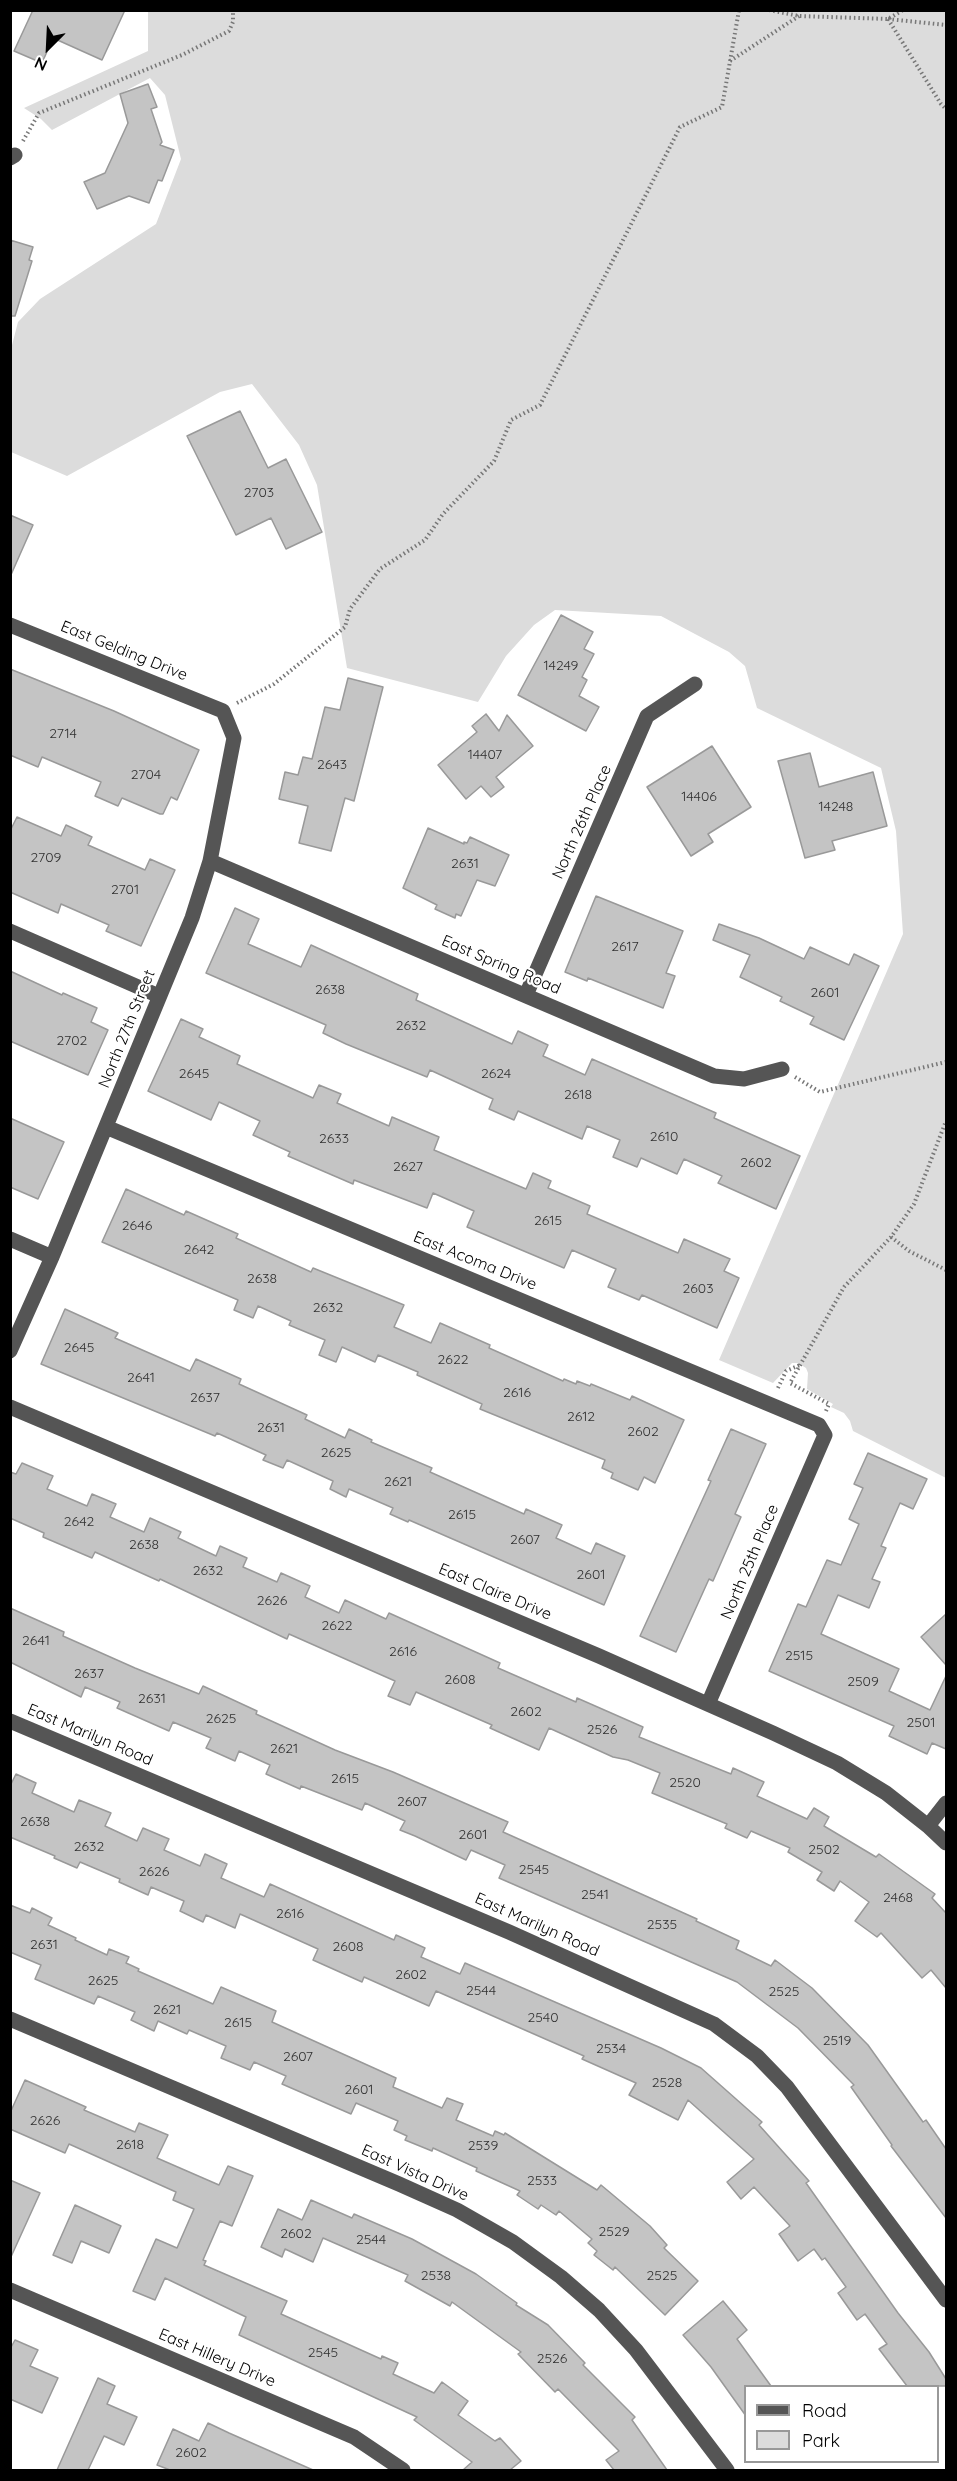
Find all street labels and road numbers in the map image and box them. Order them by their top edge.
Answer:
street label: East Gelding Drive [58,617,190,685]
street label: North 26th Place [548,762,616,882]
street label: East Spring Road [438,931,564,999]
street label: North 27th Street [95,967,159,1091]
street label: East Acoma Drive [410,1227,540,1295]
street label: North 25th Place [717,1502,783,1622]
street label: East Claire Drive [436,1560,554,1624]
street label: East Marilyn Road [24,1700,156,1770]
street label: East Marilyn Road [472,1889,602,1961]
street label: East Vista Drive [358,2141,472,2205]
street label: East Hillery Drive [156,2325,278,2391]

